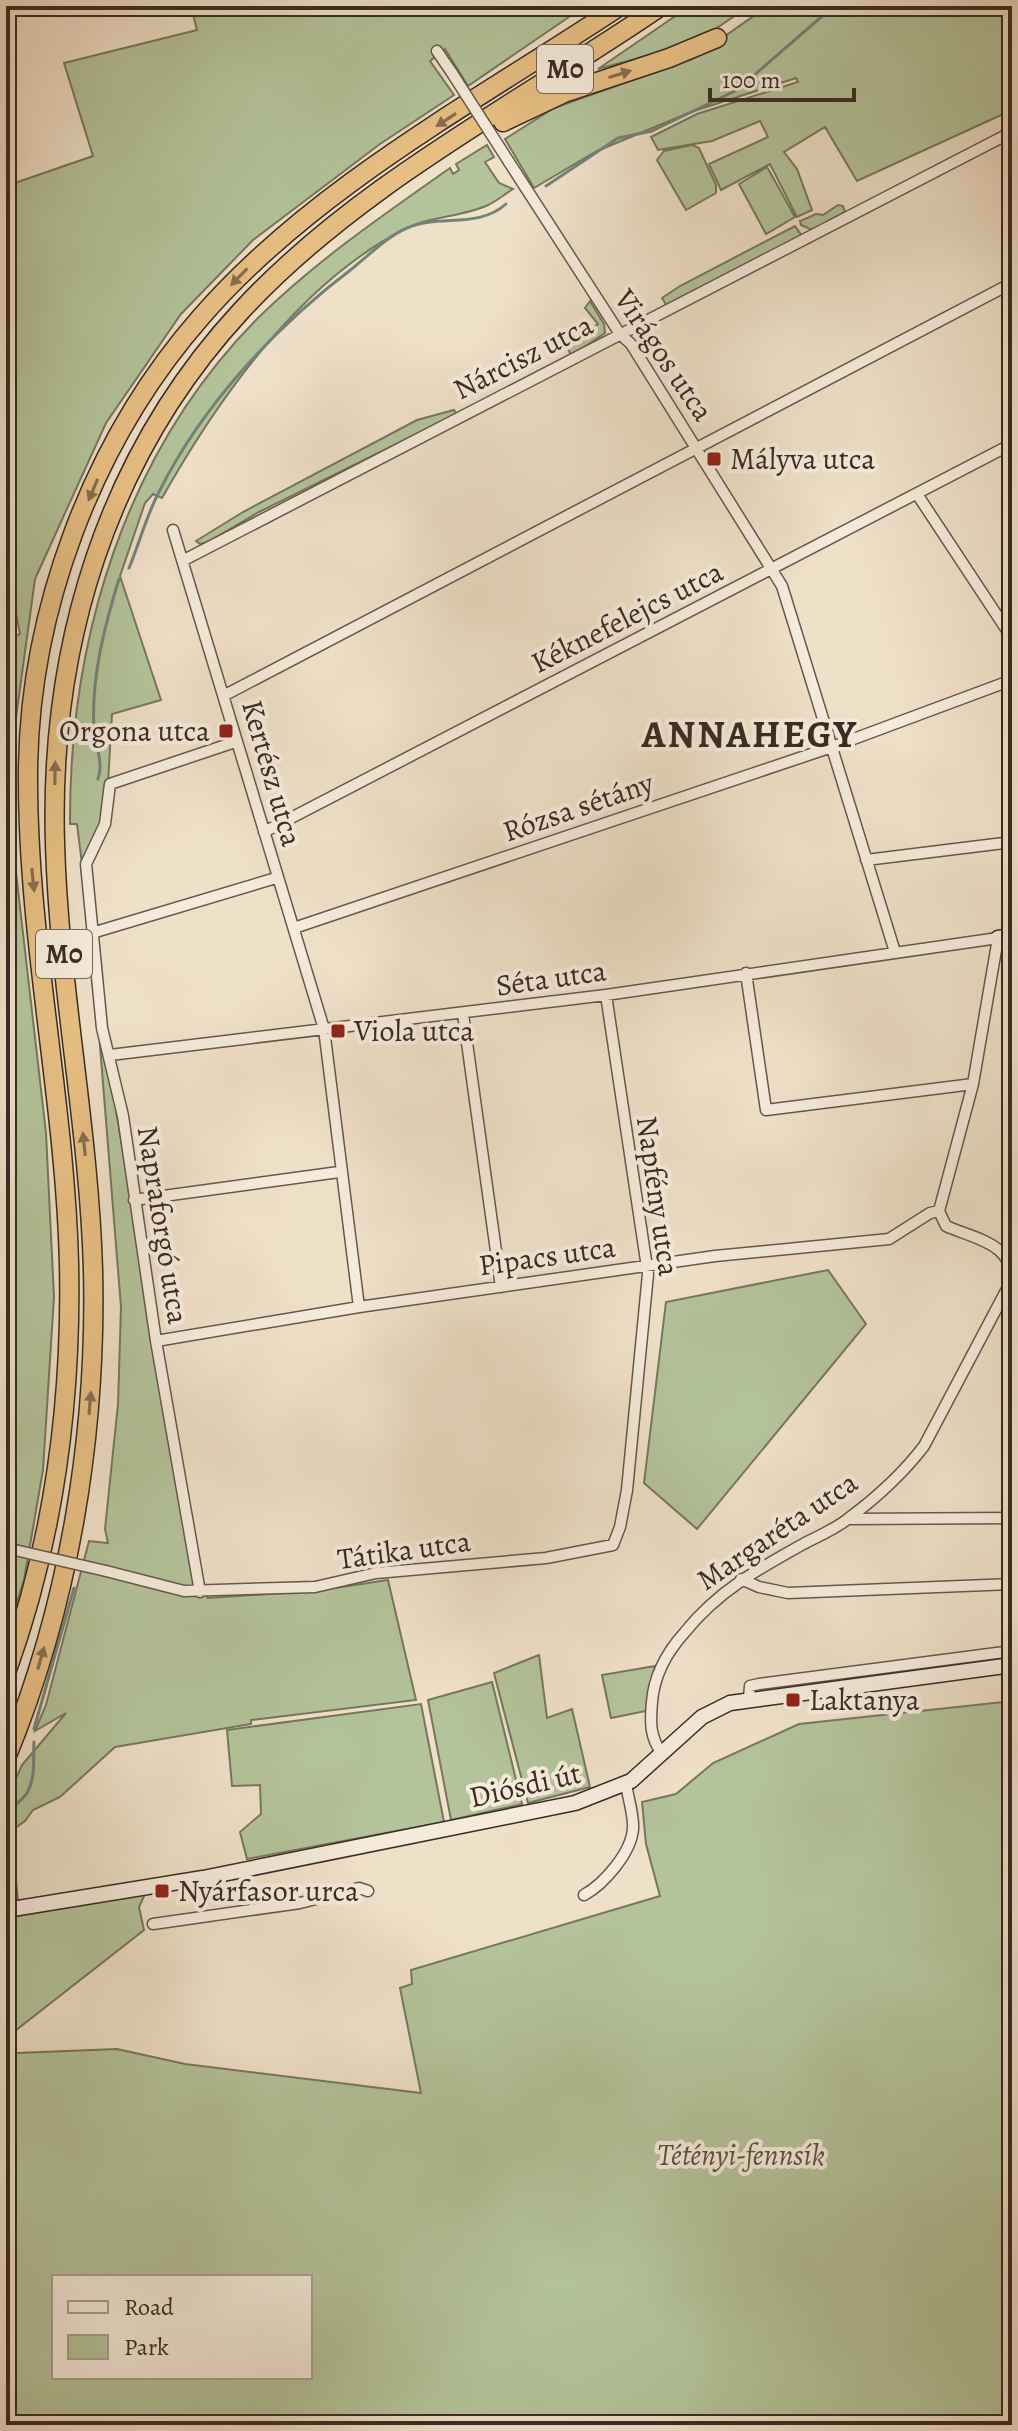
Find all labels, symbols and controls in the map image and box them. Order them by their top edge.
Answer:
road number: M0 [537,45,593,93]
scale bar [710,52,854,102]
text: 100 m [722,64,781,96]
one-way arrow [609,67,633,79]
one-way arrow [435,113,456,128]
one-way arrow [230,267,249,286]
street label: Virágos utca [605,280,723,429]
street label: Nárcisz utca [446,305,600,409]
place label: Mályva utca [730,439,875,479]
marker: Mályva utca [705,450,723,468]
one-way arrow [86,478,99,502]
street label: Kéknefelejcs utca [524,551,730,683]
street label: Kertész utca [232,695,312,851]
district label: ANNAHEGY [641,708,858,760]
place label: Orgona utca [59,711,210,751]
marker: Orgona utca [217,722,235,740]
one-way arrow [49,760,61,785]
street label: Rózsa sétány [497,762,659,851]
one-way arrow [26,868,39,893]
road number: M0 [36,930,92,978]
street label: Séta utca [493,950,609,1006]
place label: Viola utca [353,1011,474,1051]
marker: Viola utca [329,1022,347,1040]
street label: Napfény utca [627,1113,689,1279]
street label: Napraforgó utca [128,1123,198,1327]
one-way arrow [77,1131,90,1156]
street label: Pipacs utca [476,1227,618,1285]
one-way arrow [83,1390,96,1415]
street label: Margaréta utca [689,1462,865,1600]
street label: Tátika utca [335,1521,473,1579]
one-way arrow [35,1646,48,1670]
place label: Laktanya [809,1680,920,1720]
marker: Laktanya [784,1691,802,1709]
street label: Diósdi út [465,1753,585,1817]
place label: Nyárfasor urca [178,1871,359,1911]
marker: Nyárfasor urca [153,1882,171,1900]
park label: Tétényi-fennsík [657,2135,825,2175]
legend [52,2275,312,2379]
text: Road [124,2291,174,2323]
text: Park [124,2331,169,2363]

